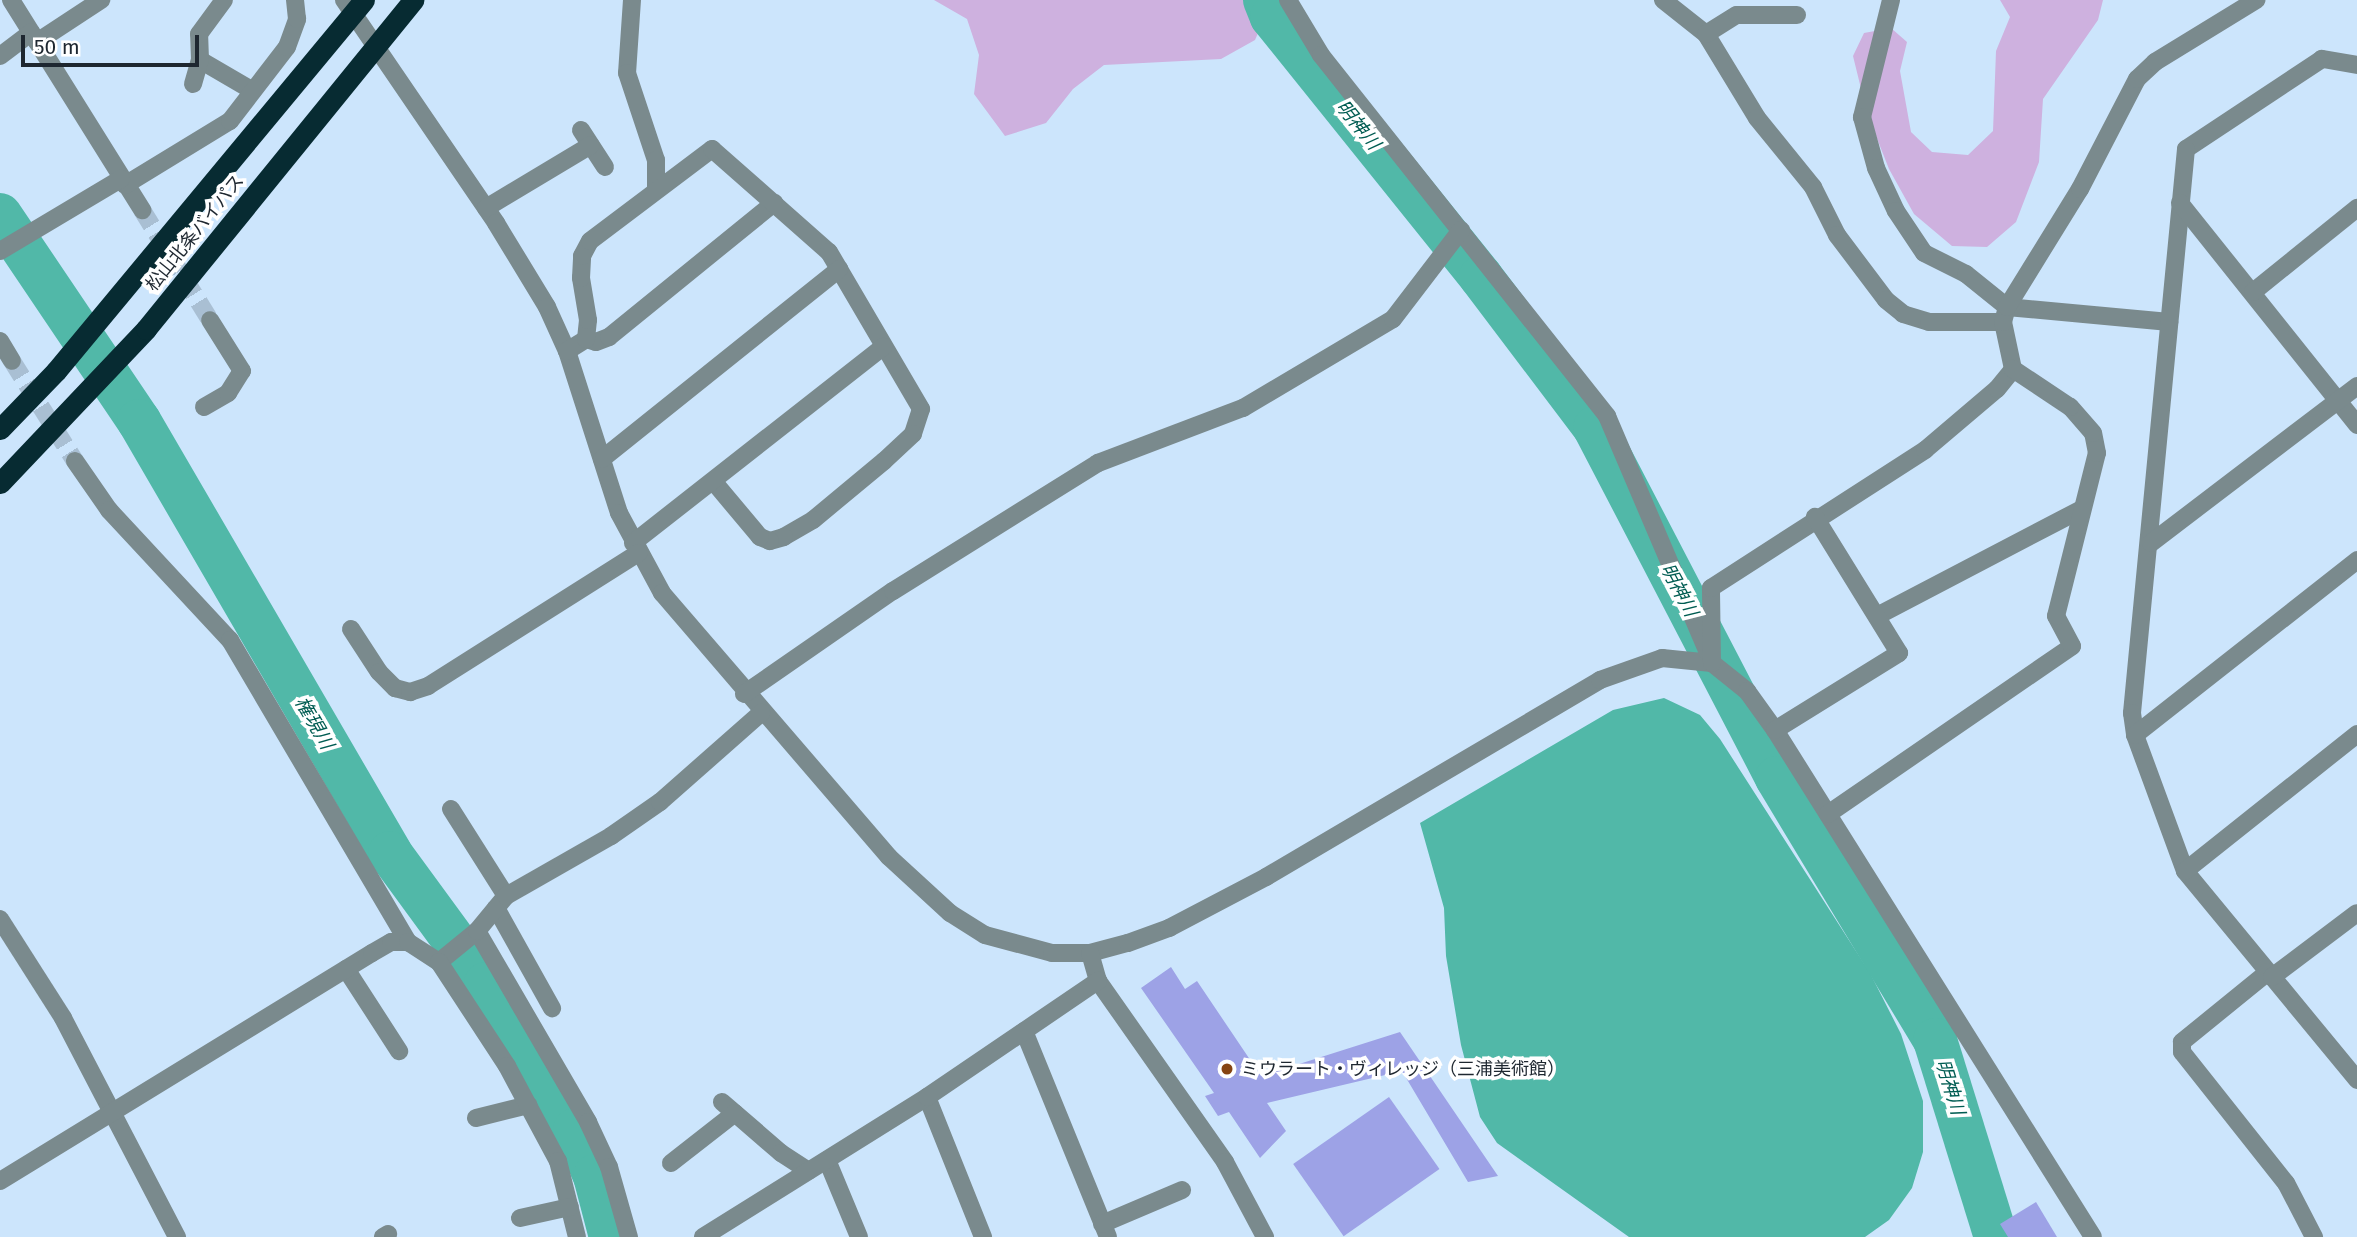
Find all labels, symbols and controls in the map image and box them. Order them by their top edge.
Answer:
scale bar [24,21,203,65]
text: 50 m [34,34,80,60]
water label: 明神川 [1331,96,1385,154]
street label: 松山北条バイパス [141,170,249,296]
water label: 明神川 [1656,559,1702,621]
water label: 権現川 [290,693,338,753]
water label: 明神川 [1931,1056,1969,1118]
place label: ミウラート・ヴィレッジ（三浦美術館） [1241,1058,1565,1080]
marker: ミウラート・ヴィレッジ（三浦美術館） [1219,1061,1235,1077]

